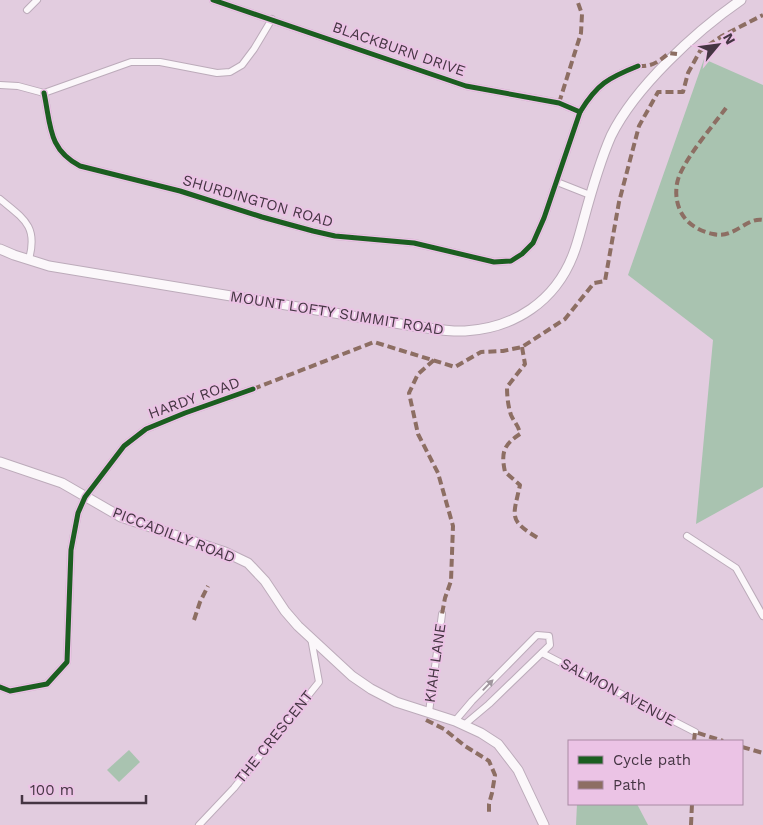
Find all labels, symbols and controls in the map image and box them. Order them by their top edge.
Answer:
street label: BLACKBURN DRIVE [330,18,468,80]
north arrow [693,20,743,70]
text: N [720,30,739,47]
street label: SHURDINGTON ROAD [181,171,335,231]
street label: MOUNT LOFTY SUMMIT ROAD [229,287,445,339]
street label: HARDY ROAD [146,373,242,423]
street label: PICCADILLY ROAD [110,503,238,567]
street label: KIAH LANE [421,622,449,704]
street label: SALMON AVENUE [558,654,678,730]
one-way arrow [482,679,494,691]
street label: THE CRESCENT [231,687,317,787]
legend [568,740,743,805]
text: Cycle path [613,751,691,769]
scale bar [22,772,146,804]
text: Path [613,776,646,794]
text: 100 m [30,781,74,799]

